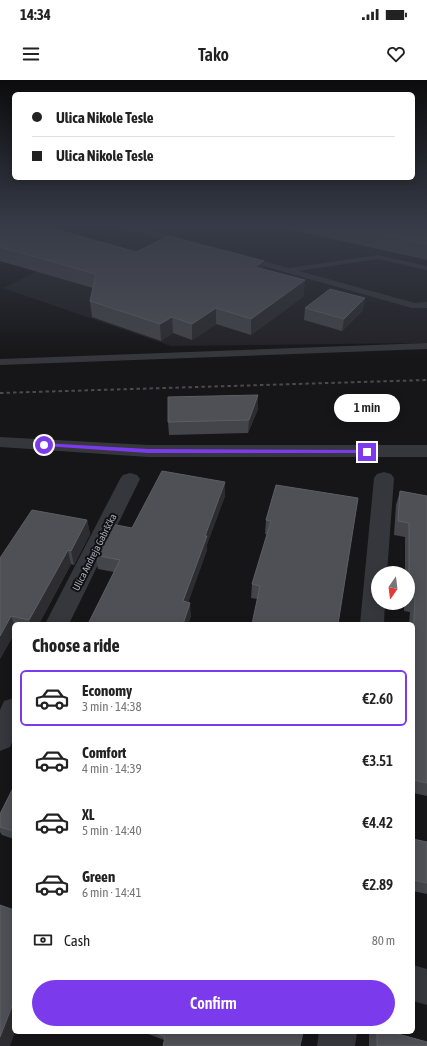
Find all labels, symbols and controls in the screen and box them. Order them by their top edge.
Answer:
text: 14:34 [20,6,51,23]
icon: menu [20,43,42,65]
icon: heart [385,43,407,65]
text: Tako [198,44,229,65]
text: Ulica Nikole Tesle [56,109,154,126]
text: Ulica Nikole Tesle [56,147,154,164]
callout: 1 min [334,394,400,422]
text: 1 min [354,400,380,415]
route start [35,436,53,454]
route end [358,443,376,461]
street label: Ulica Andreja Gabrščka [70,512,119,593]
north arrow [371,566,415,610]
map controls [371,566,415,610]
text: Choose a ride [32,635,120,656]
icon: car [34,680,70,716]
text: Economy [82,682,132,699]
text: €2.60 [362,690,393,707]
text: 3 min · 14:38 [82,699,142,714]
icon: car [34,742,70,778]
text: Comfort [82,744,126,761]
text: €3.51 [362,752,393,769]
text: 4 min · 14:39 [82,761,142,776]
icon: car [34,804,70,840]
text: XL [82,806,95,823]
text: €4.42 [362,814,393,831]
text: 5 min · 14:40 [82,823,142,838]
icon: car [34,866,70,902]
text: Green [82,868,115,885]
text: €2.89 [362,876,393,893]
text: 6 min · 14:41 [82,885,142,900]
icon: cash [32,929,54,951]
text: Cash [64,932,90,949]
text: 80 m [372,933,395,948]
button: Confirm [32,980,395,1026]

